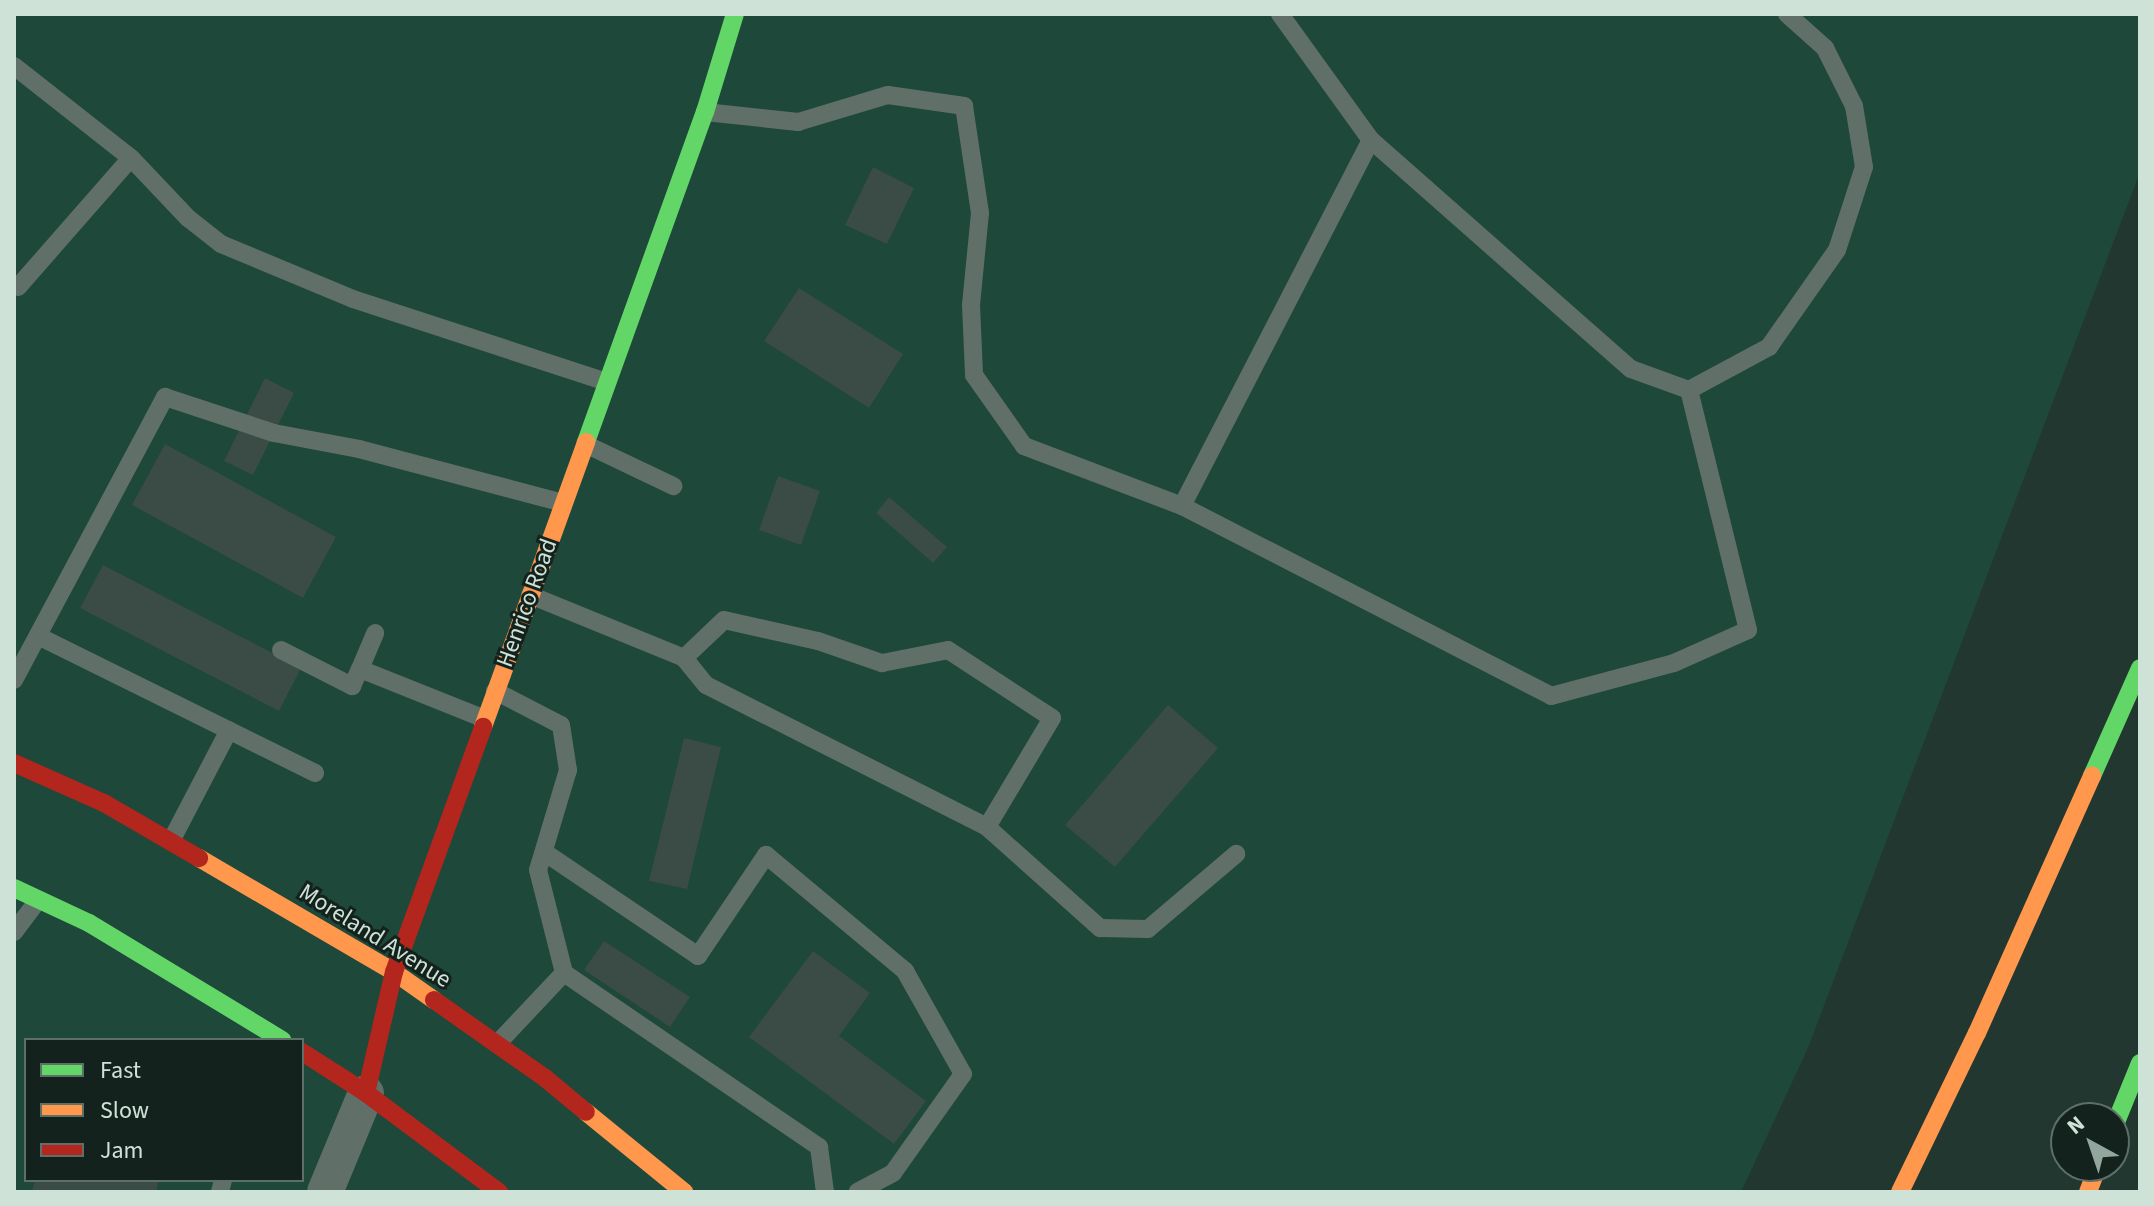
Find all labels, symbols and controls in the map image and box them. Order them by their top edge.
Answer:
street label: Henrico Road [490,535,564,671]
street label: Moreland Avenue [294,878,456,994]
legend [24,1038,304,1182]
text: Fast [100,1053,141,1088]
text: Slow [100,1093,149,1128]
north arrow [2050,1102,2130,1182]
text: N [2060,1108,2092,1142]
text: Jam [100,1133,144,1168]

